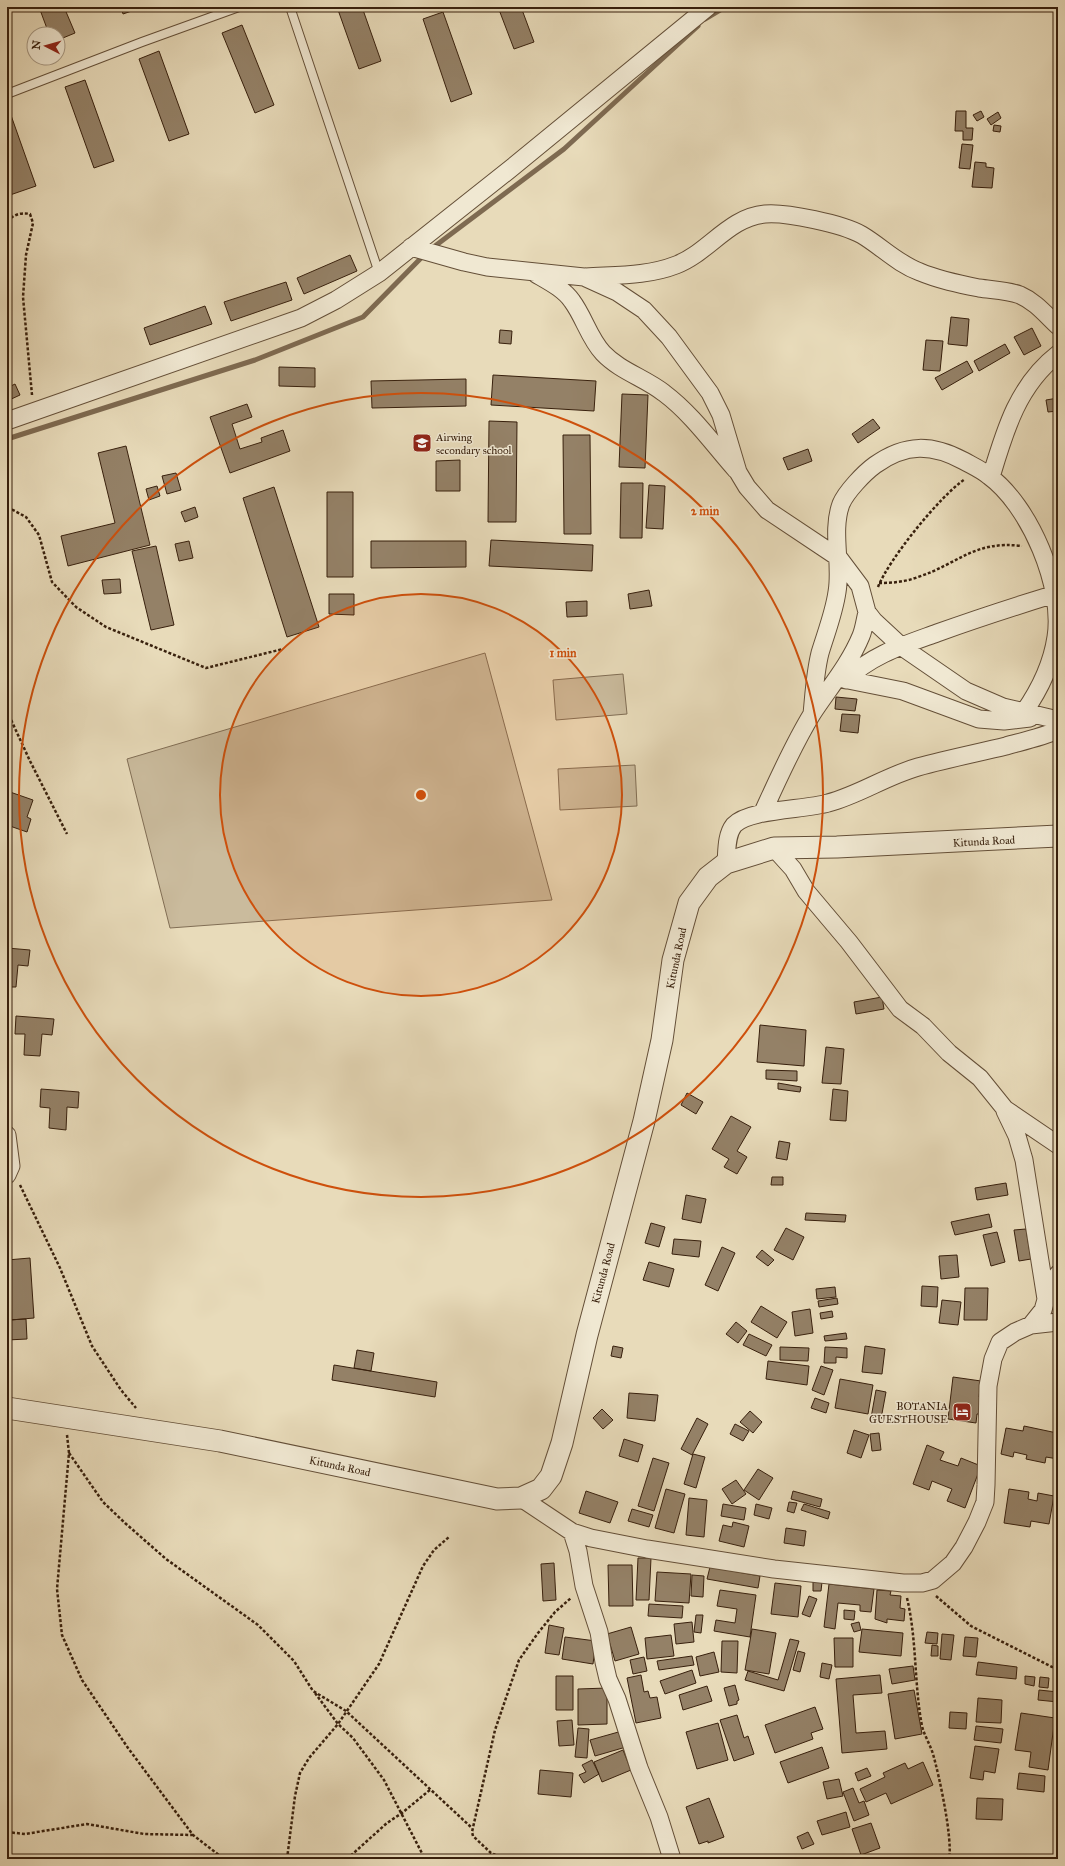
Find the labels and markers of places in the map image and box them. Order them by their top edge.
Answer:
place label: Airwing secondary school [435,431,512,457]
school or university icon: Airwing secondary school [411,432,433,454]
centre of rings [414,788,428,802]
place label: BOTANIA GUESTHOUSE [869,1400,949,1426]
hotel icon: BOTANIA GUESTHOUSE [951,1401,973,1423]

